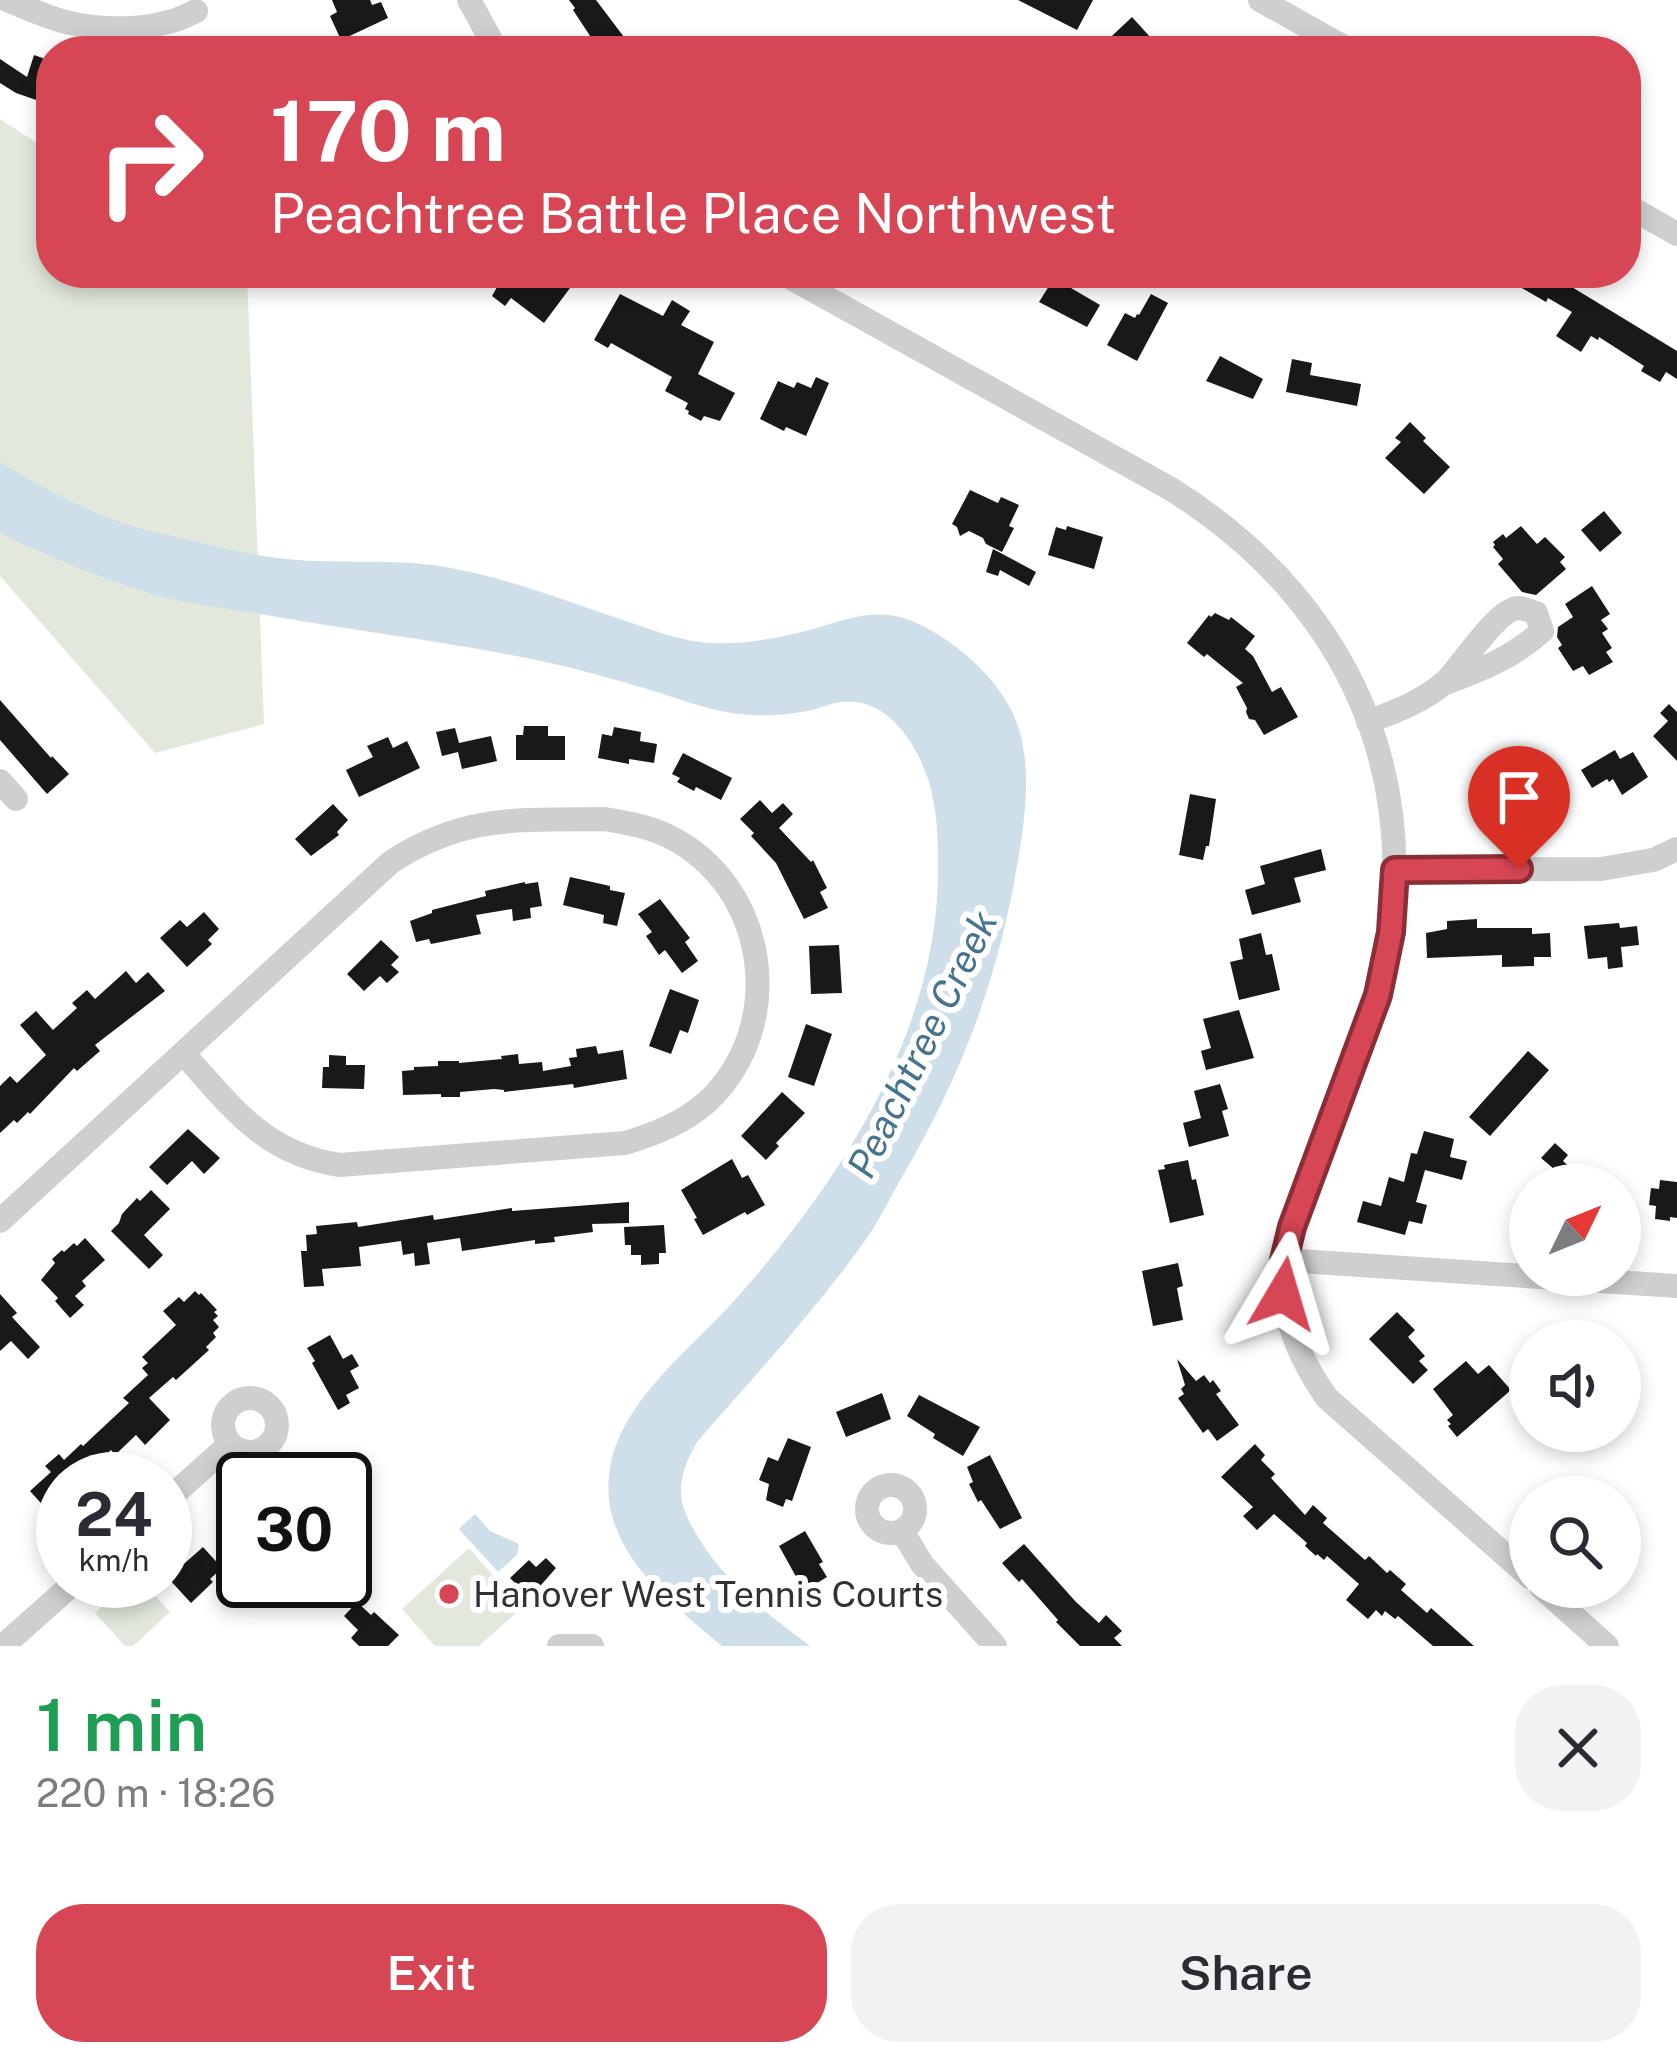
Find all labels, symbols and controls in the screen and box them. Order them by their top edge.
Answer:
text: 170 m [270,81,506,180]
icon: right [72,84,228,240]
text: Peachtree Battle Place Northwest [270,182,1116,245]
pin [1468,746,1570,869]
icon: arrive [1486,764,1552,830]
water label: Peachtree Creek [837,903,1007,1185]
north arrow [1509,1164,1641,1296]
map controls [1509,1164,1641,1608]
position arrow [1220,1231,1346,1357]
button: sound [1509,1320,1641,1452]
speed limit sign: 30 [216,1452,372,1608]
button: search [1509,1476,1641,1608]
text: 24 [75,1479,153,1550]
text: km/h [79,1542,149,1578]
place label: Hanover West Tennis Courts [473,1573,943,1615]
marker: Hanover West Tennis Courts [436,1581,462,1607]
text: 1 min [36,1683,207,1767]
button: close [1515,1685,1641,1811]
text: 220 m · 18:26 [36,1770,275,1816]
button: Exit [36,1904,827,2042]
button: Share [851,1904,1641,2042]

